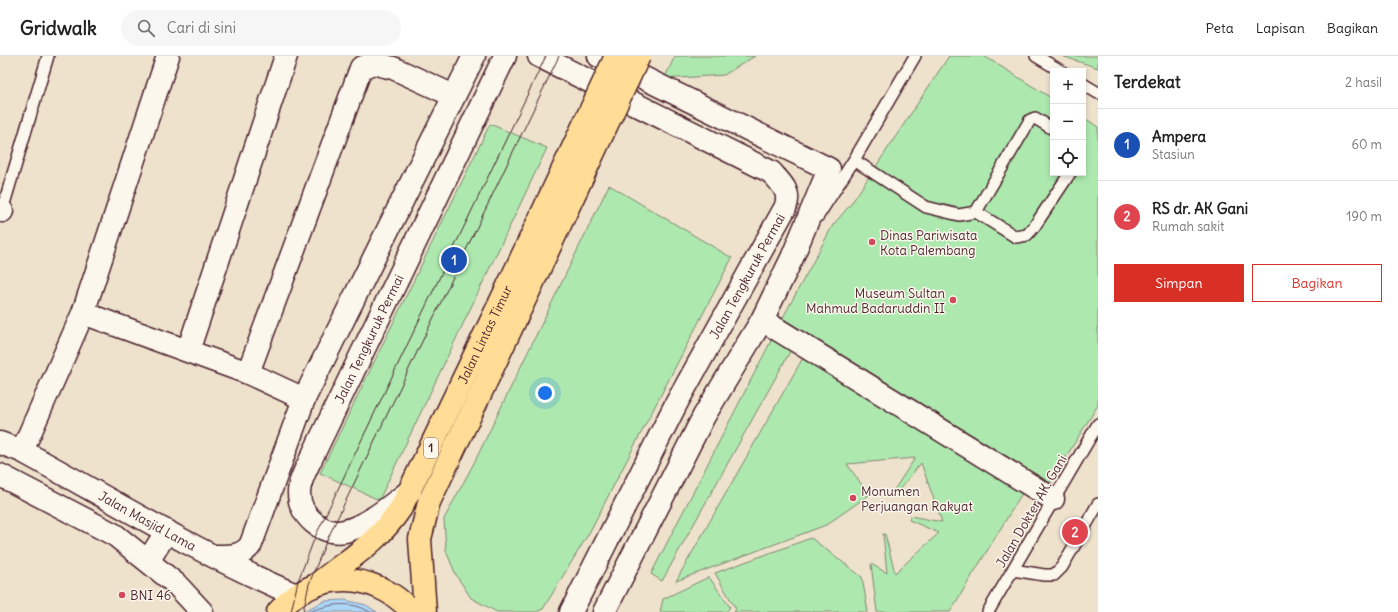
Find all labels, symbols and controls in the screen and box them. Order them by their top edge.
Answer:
search box [121,10,401,46]
text: Gridwalk [20,16,97,40]
icon: search [135,17,157,39]
text: Cari di sini [167,18,236,37]
text: Peta [1206,19,1234,37]
text: Lapisan [1256,19,1305,37]
text: Bagikan [1327,19,1378,37]
map controls [1050,68,1086,176]
button: + [1050,68,1086,104]
text: Terdekat [1114,71,1181,93]
text: 2 hasil [1345,74,1382,91]
button: − [1050,104,1086,140]
text: Ampera [1152,127,1206,146]
text: 1 [1124,136,1130,153]
text: 60 m [1351,136,1382,153]
button: locate [1050,140,1086,176]
text: Stasiun [1152,146,1195,163]
text: RS dr. AK Gani [1152,199,1248,218]
text: 2 [1123,208,1131,225]
text: 190 m [1346,208,1382,225]
street label: Jalan Tengkuruk Permai [706,210,789,342]
text: Rumah sakit [1152,218,1224,235]
place label: Dinas Pariwisata Kota Palembang [880,227,978,259]
marker: Dinas Pariwisata Kota Palembang [867,237,877,247]
pin: 1 [441,245,467,275]
button: Simpan [1114,264,1244,302]
button: Bagikan [1252,264,1382,302]
street label: Jalan Tengkuruk Permai [331,272,408,406]
street label: Jalan Lintas Timur [454,282,516,387]
place label: Museum Sultan Mahmud Badaruddin II [806,285,945,317]
marker: Museum Sultan Mahmud Badaruddin II [948,295,958,305]
your location [535,383,555,403]
road number: 1 [424,438,438,458]
street label: Jalan Dokter AK. Gani [992,452,1071,571]
place label: Monumen Perjuangan Rakyat [861,483,973,515]
street label: Jalan Masjid Lama [96,487,199,555]
marker: Monumen Perjuangan Rakyat [848,493,858,503]
pin: 2 [1062,517,1088,547]
place label: BNI 46 [130,587,171,604]
marker: BNI 46 [117,590,127,600]

